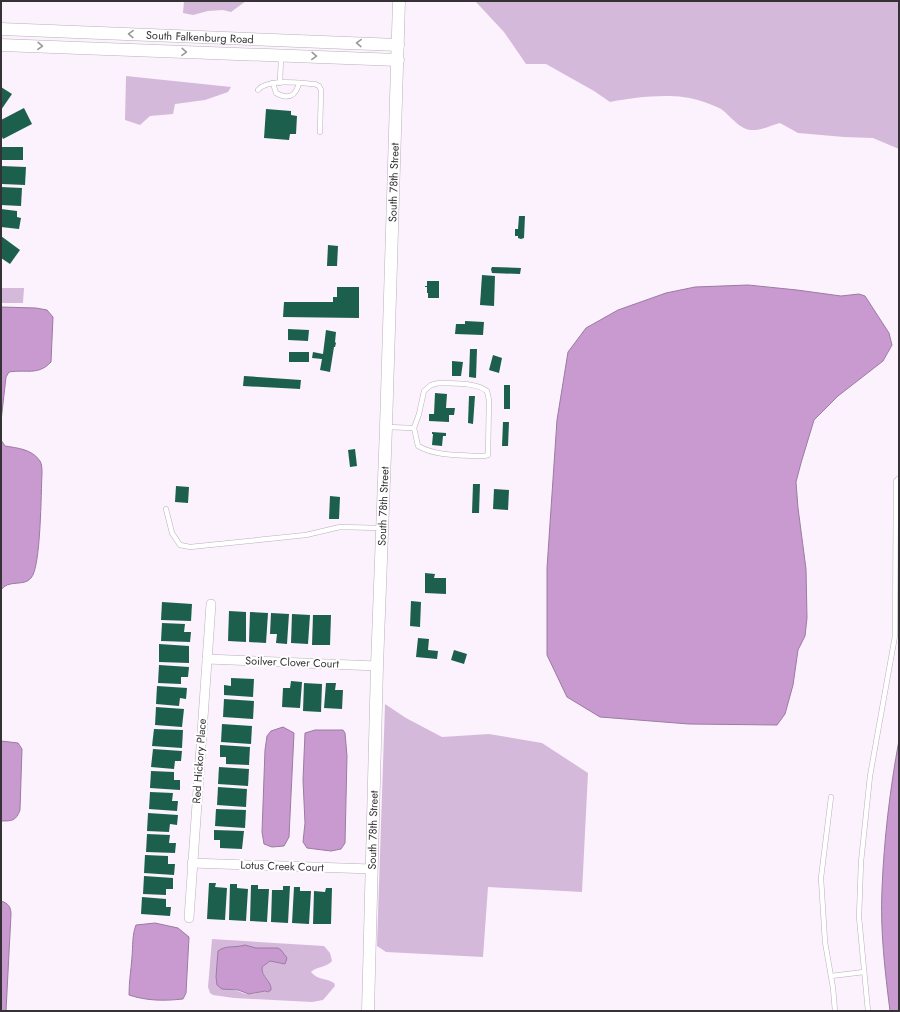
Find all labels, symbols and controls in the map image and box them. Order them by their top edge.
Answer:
street label: South Falkenburg Road [146,27,254,47]
one-way arrow [128,29,134,38]
one-way arrow [356,39,362,47]
one-way arrow [37,42,43,51]
one-way arrow [181,47,187,56]
one-way arrow [311,52,317,61]
street label: South 78th Street [384,142,403,222]
street label: South 78th Street [374,466,393,546]
street label: Soilver Clover Court [245,652,340,672]
street label: Red Hickory Place [188,718,210,804]
street label: South 78th Street [364,790,382,870]
street label: Lotus Creek Court [240,857,324,875]

